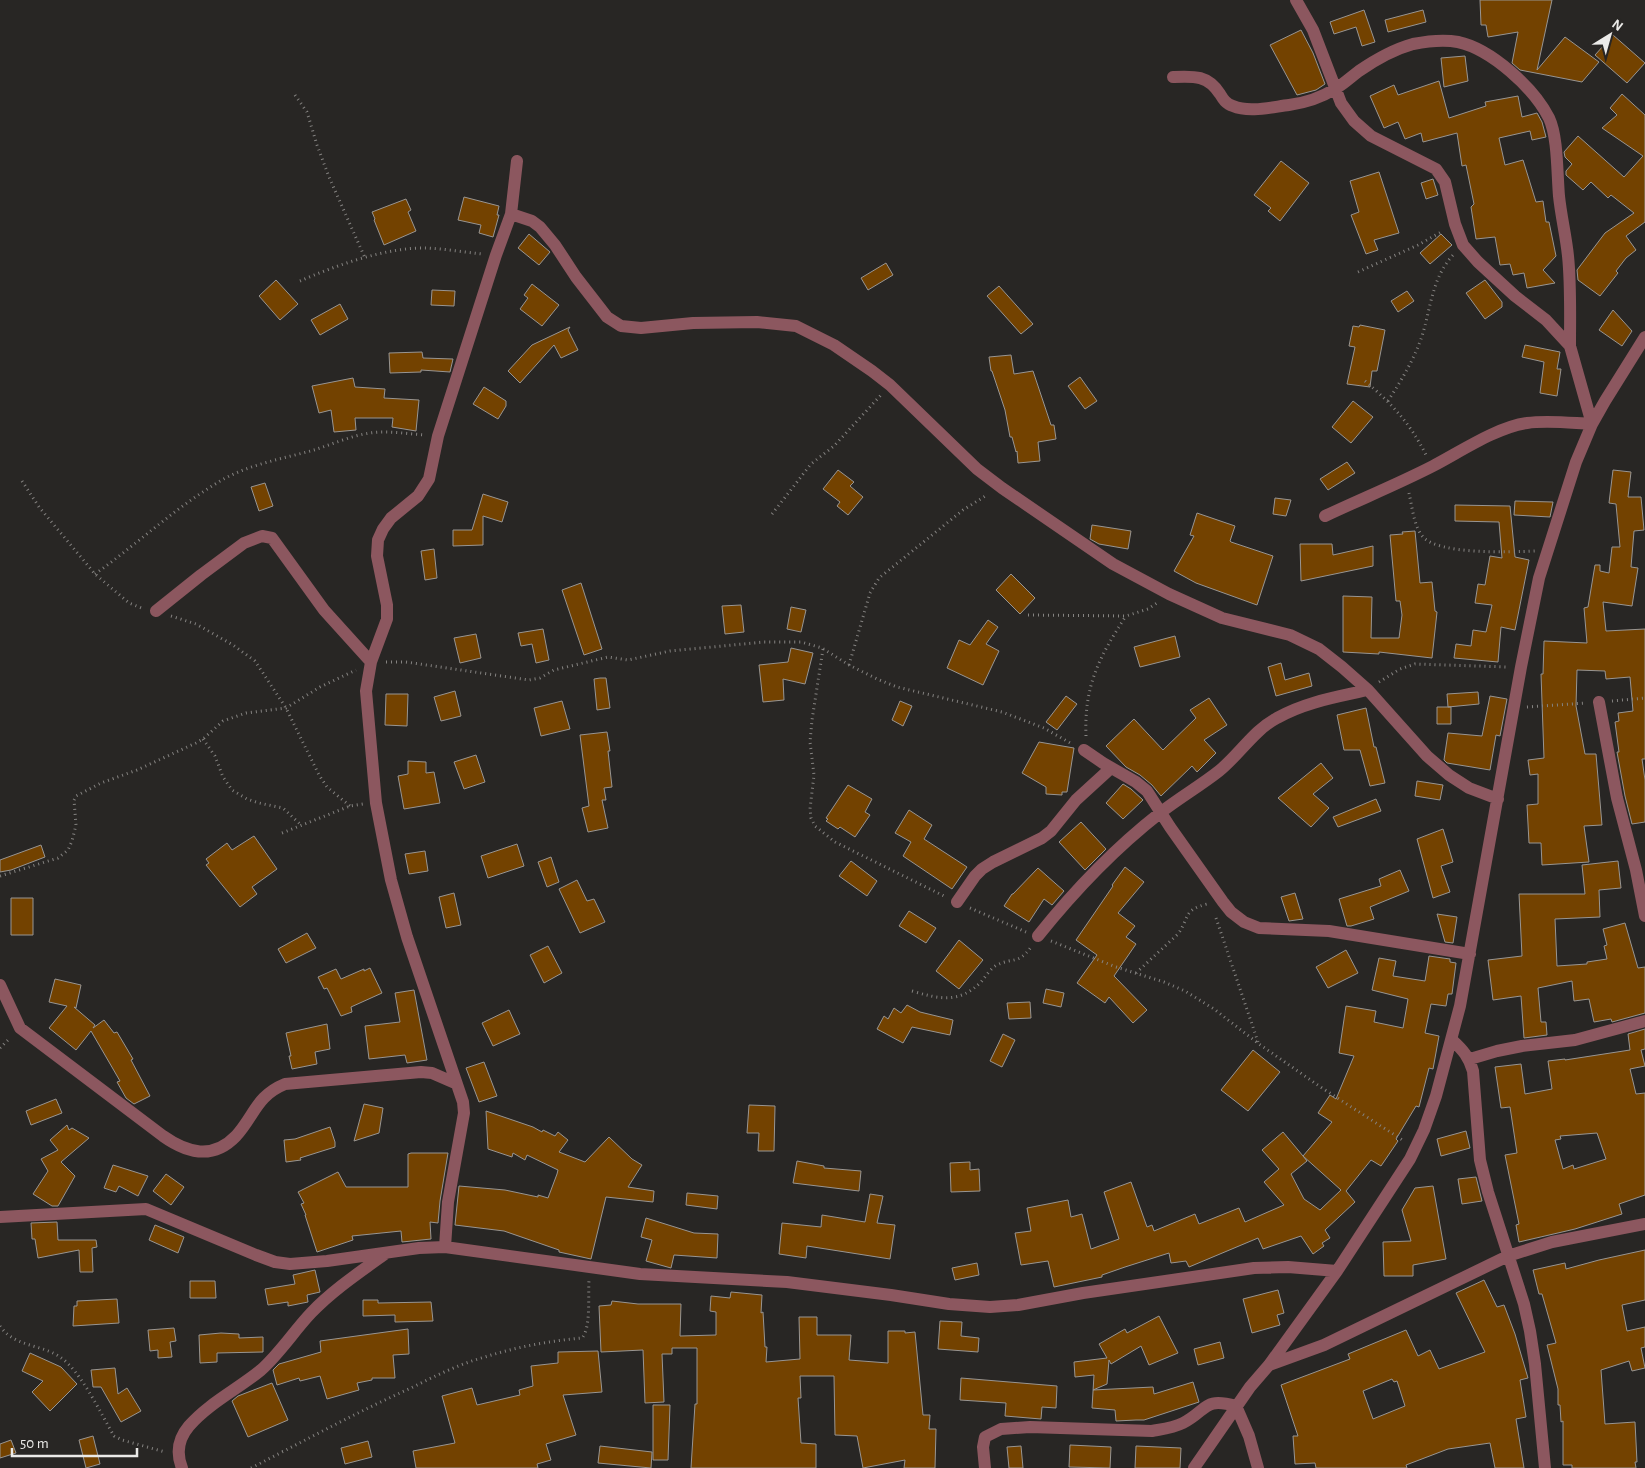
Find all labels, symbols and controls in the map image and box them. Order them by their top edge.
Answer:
north arrow [1585,10,1635,60]
text: N [1609,17,1625,34]
scale bar [12,1426,138,1458]
text: 50 m [20,1436,49,1451]

